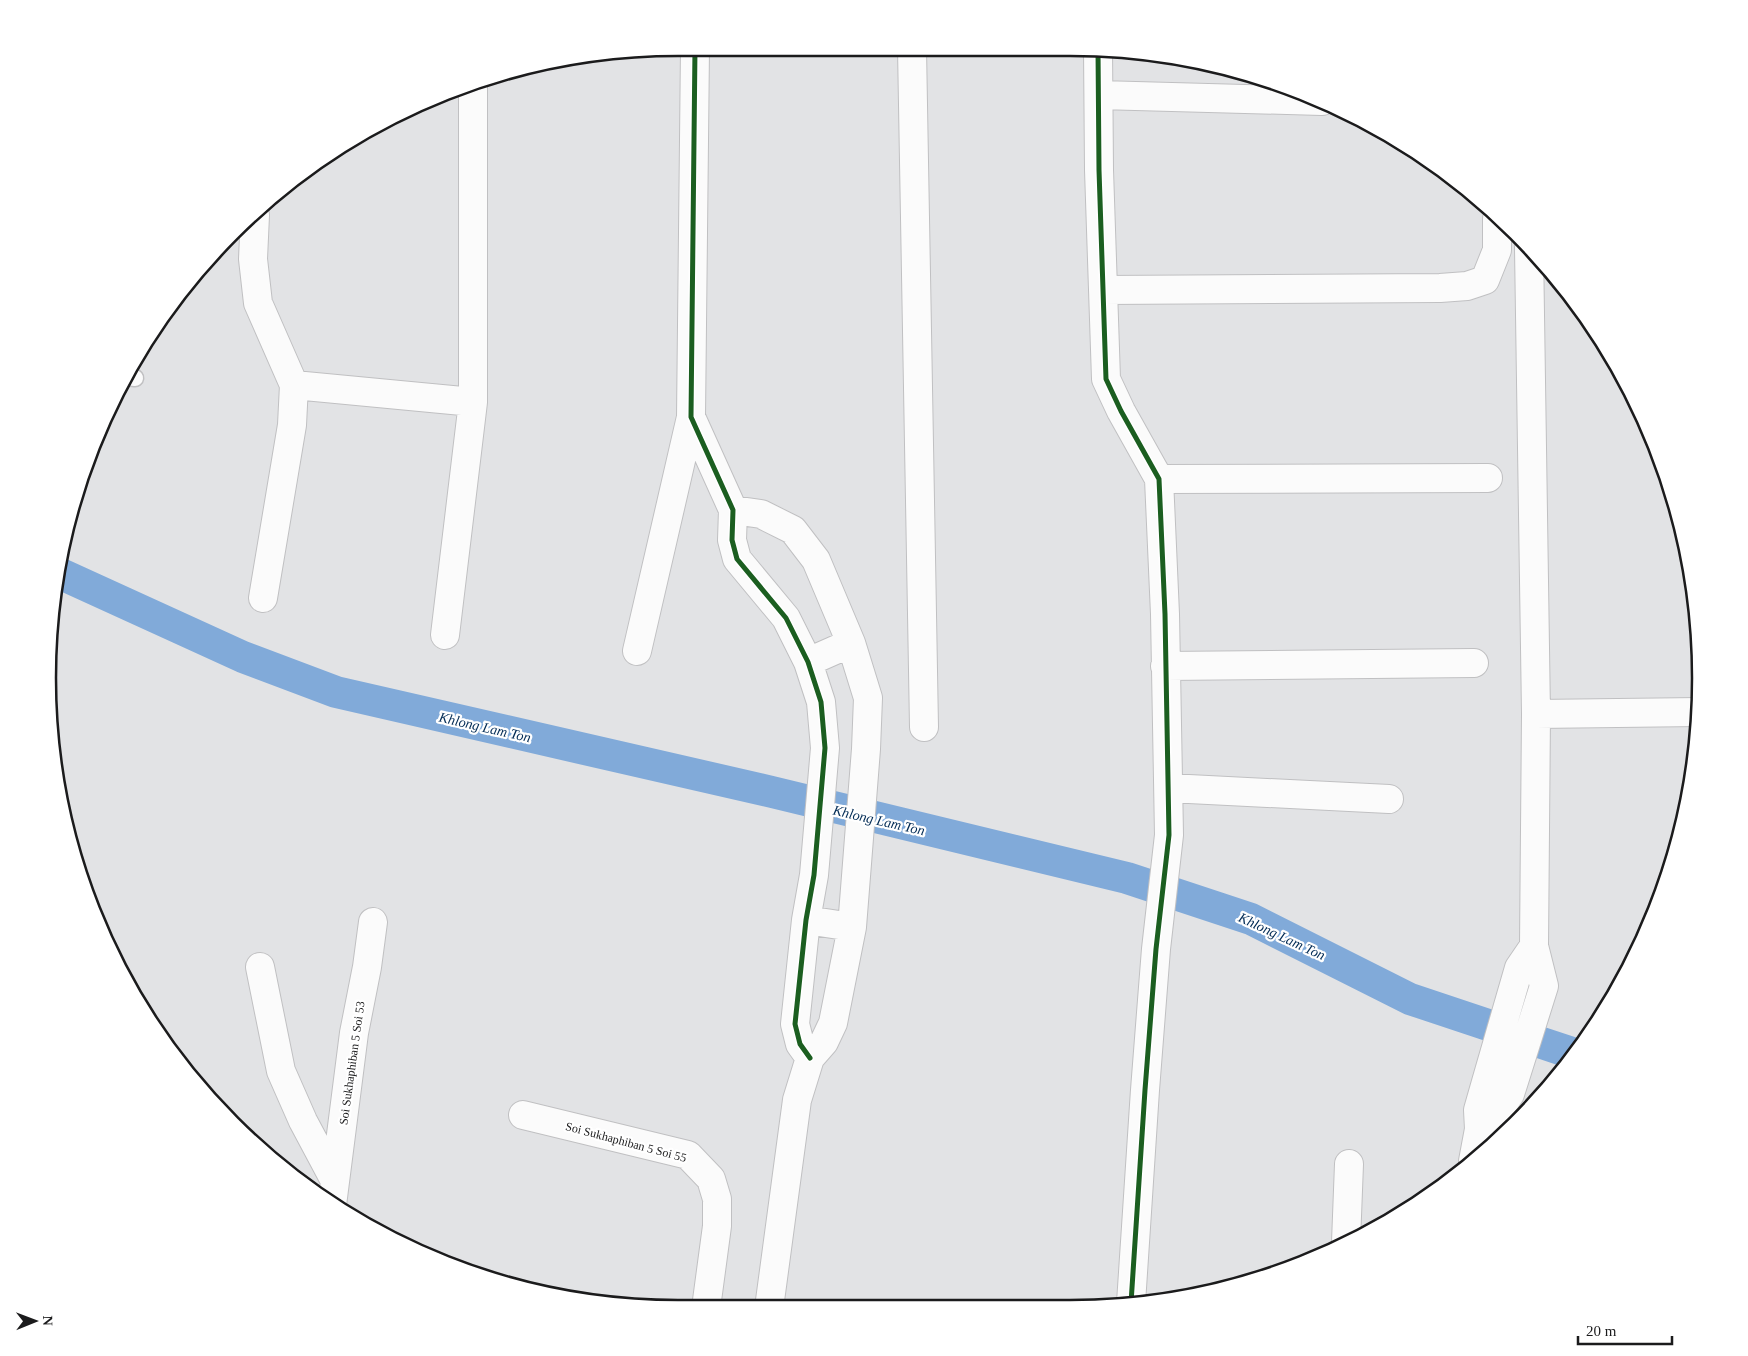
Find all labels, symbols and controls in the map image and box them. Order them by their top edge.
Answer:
water label: Khlong Lam Ton [437,709,532,745]
water label: Khlong Lam Ton [831,802,926,838]
water label: Khlong Lam Ton [1235,909,1327,963]
street label: Soi Sukhaphiban 5 Soi 53 [336,1000,368,1126]
street label: Soi Sukhaphiban 5 Soi 55 [564,1119,688,1165]
north arrow [10,1296,60,1346]
scale bar [1578,1314,1672,1346]
text: N [40,1316,55,1326]
text: 20 m [1586,1323,1617,1339]

